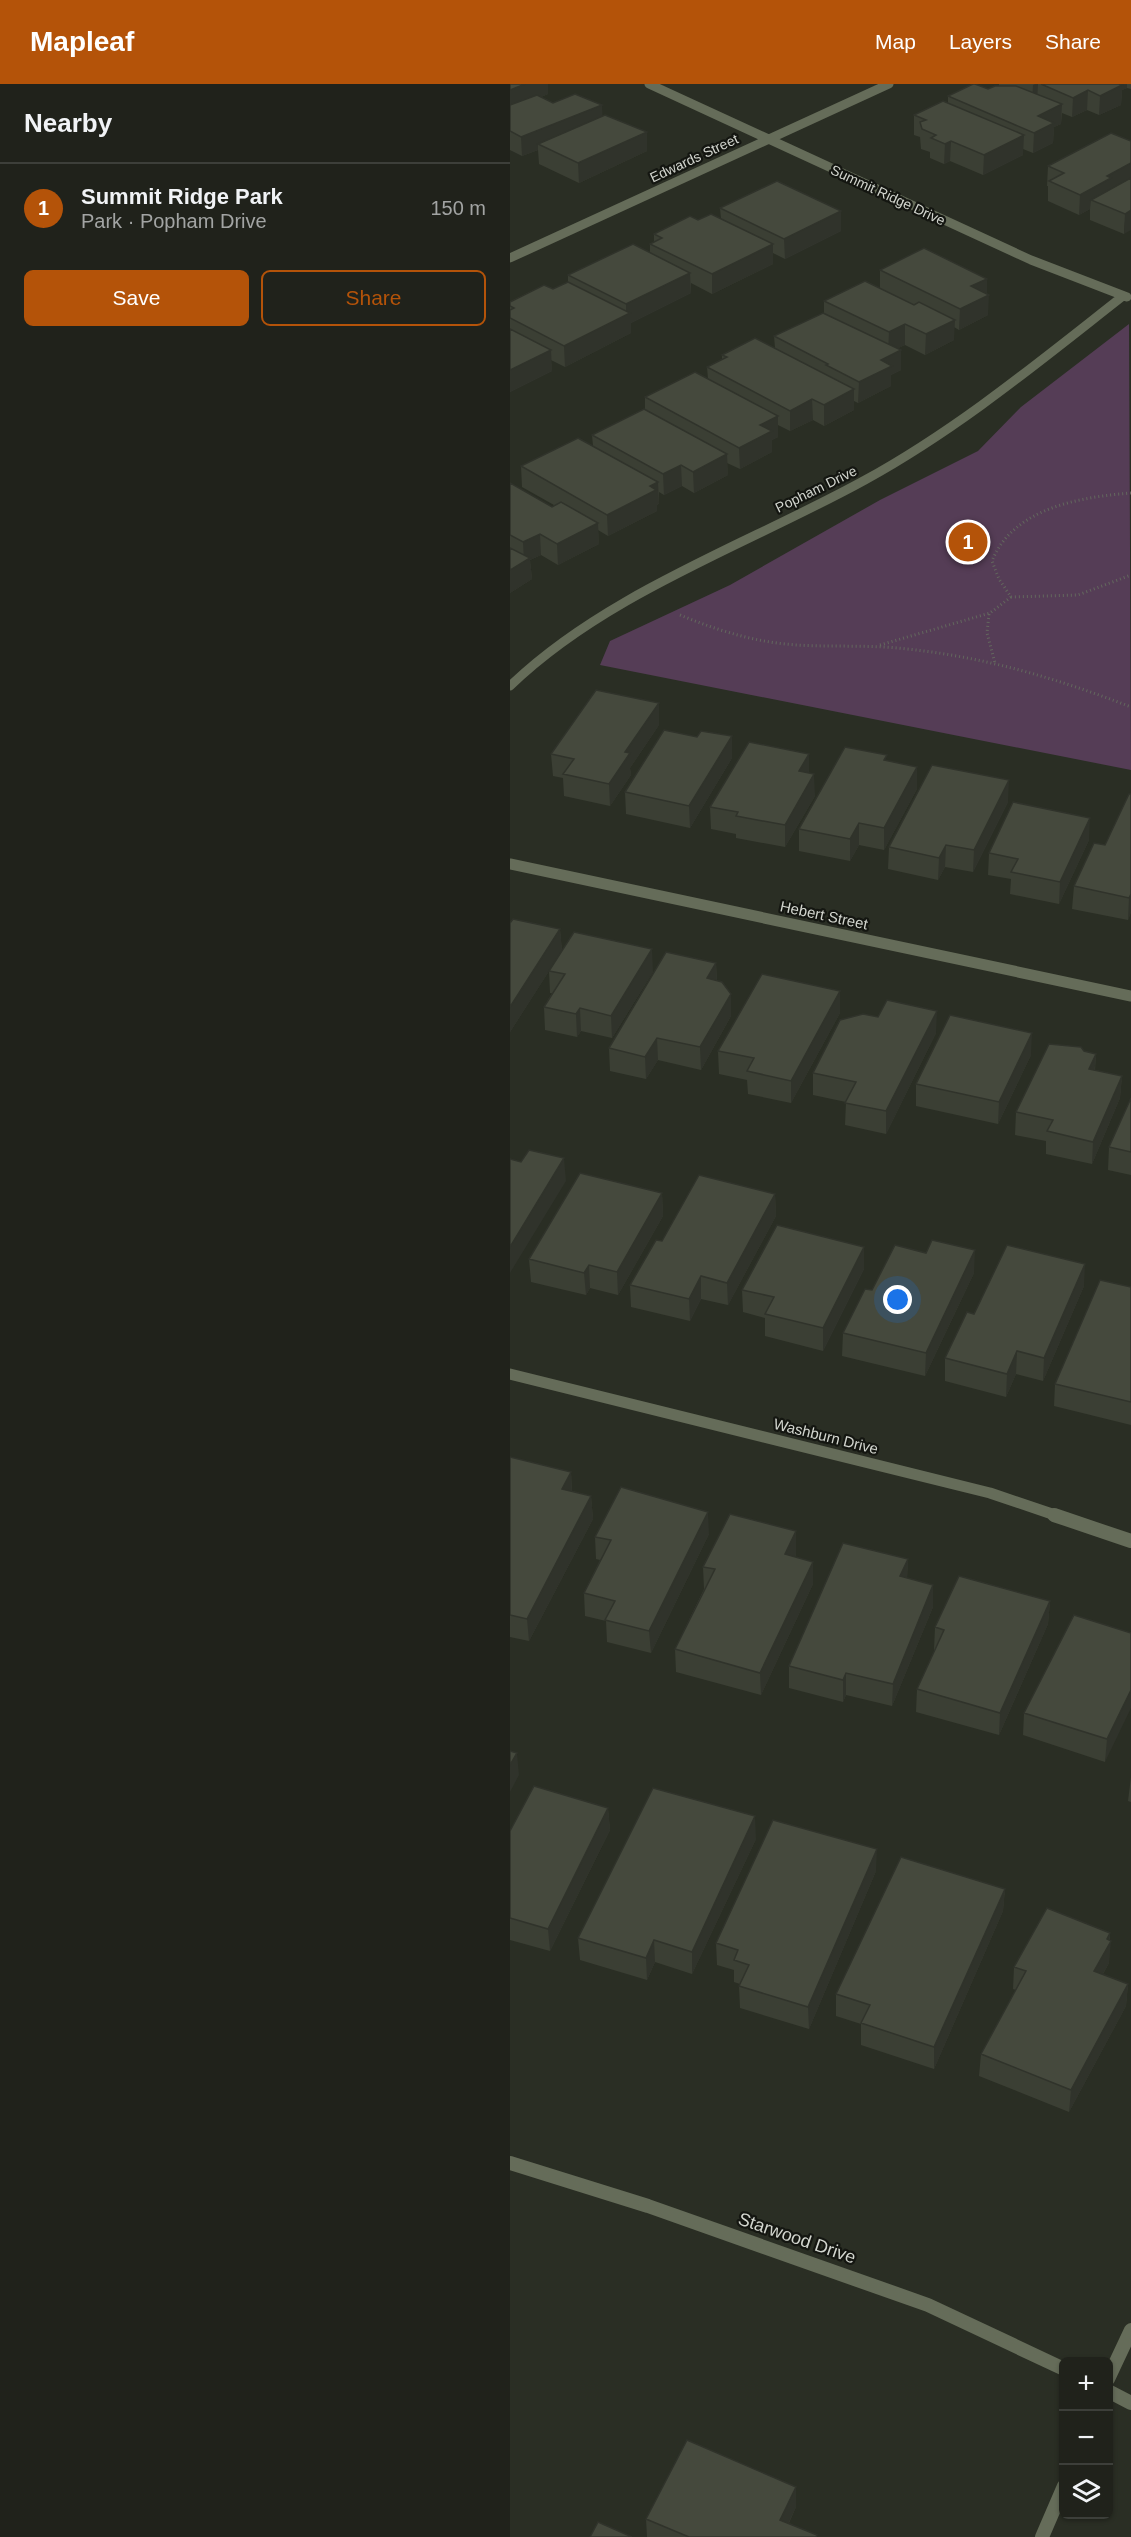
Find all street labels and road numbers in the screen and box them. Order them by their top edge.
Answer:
street label: Edwards Street [647,130,741,185]
street label: Summit Ridge Drive [828,161,948,229]
street label: Popham Drive [773,462,860,516]
street label: Hebert Street [779,897,870,933]
street label: Washburn Drive [772,1415,880,1457]
street label: Starwood Drive [736,2209,858,2267]

